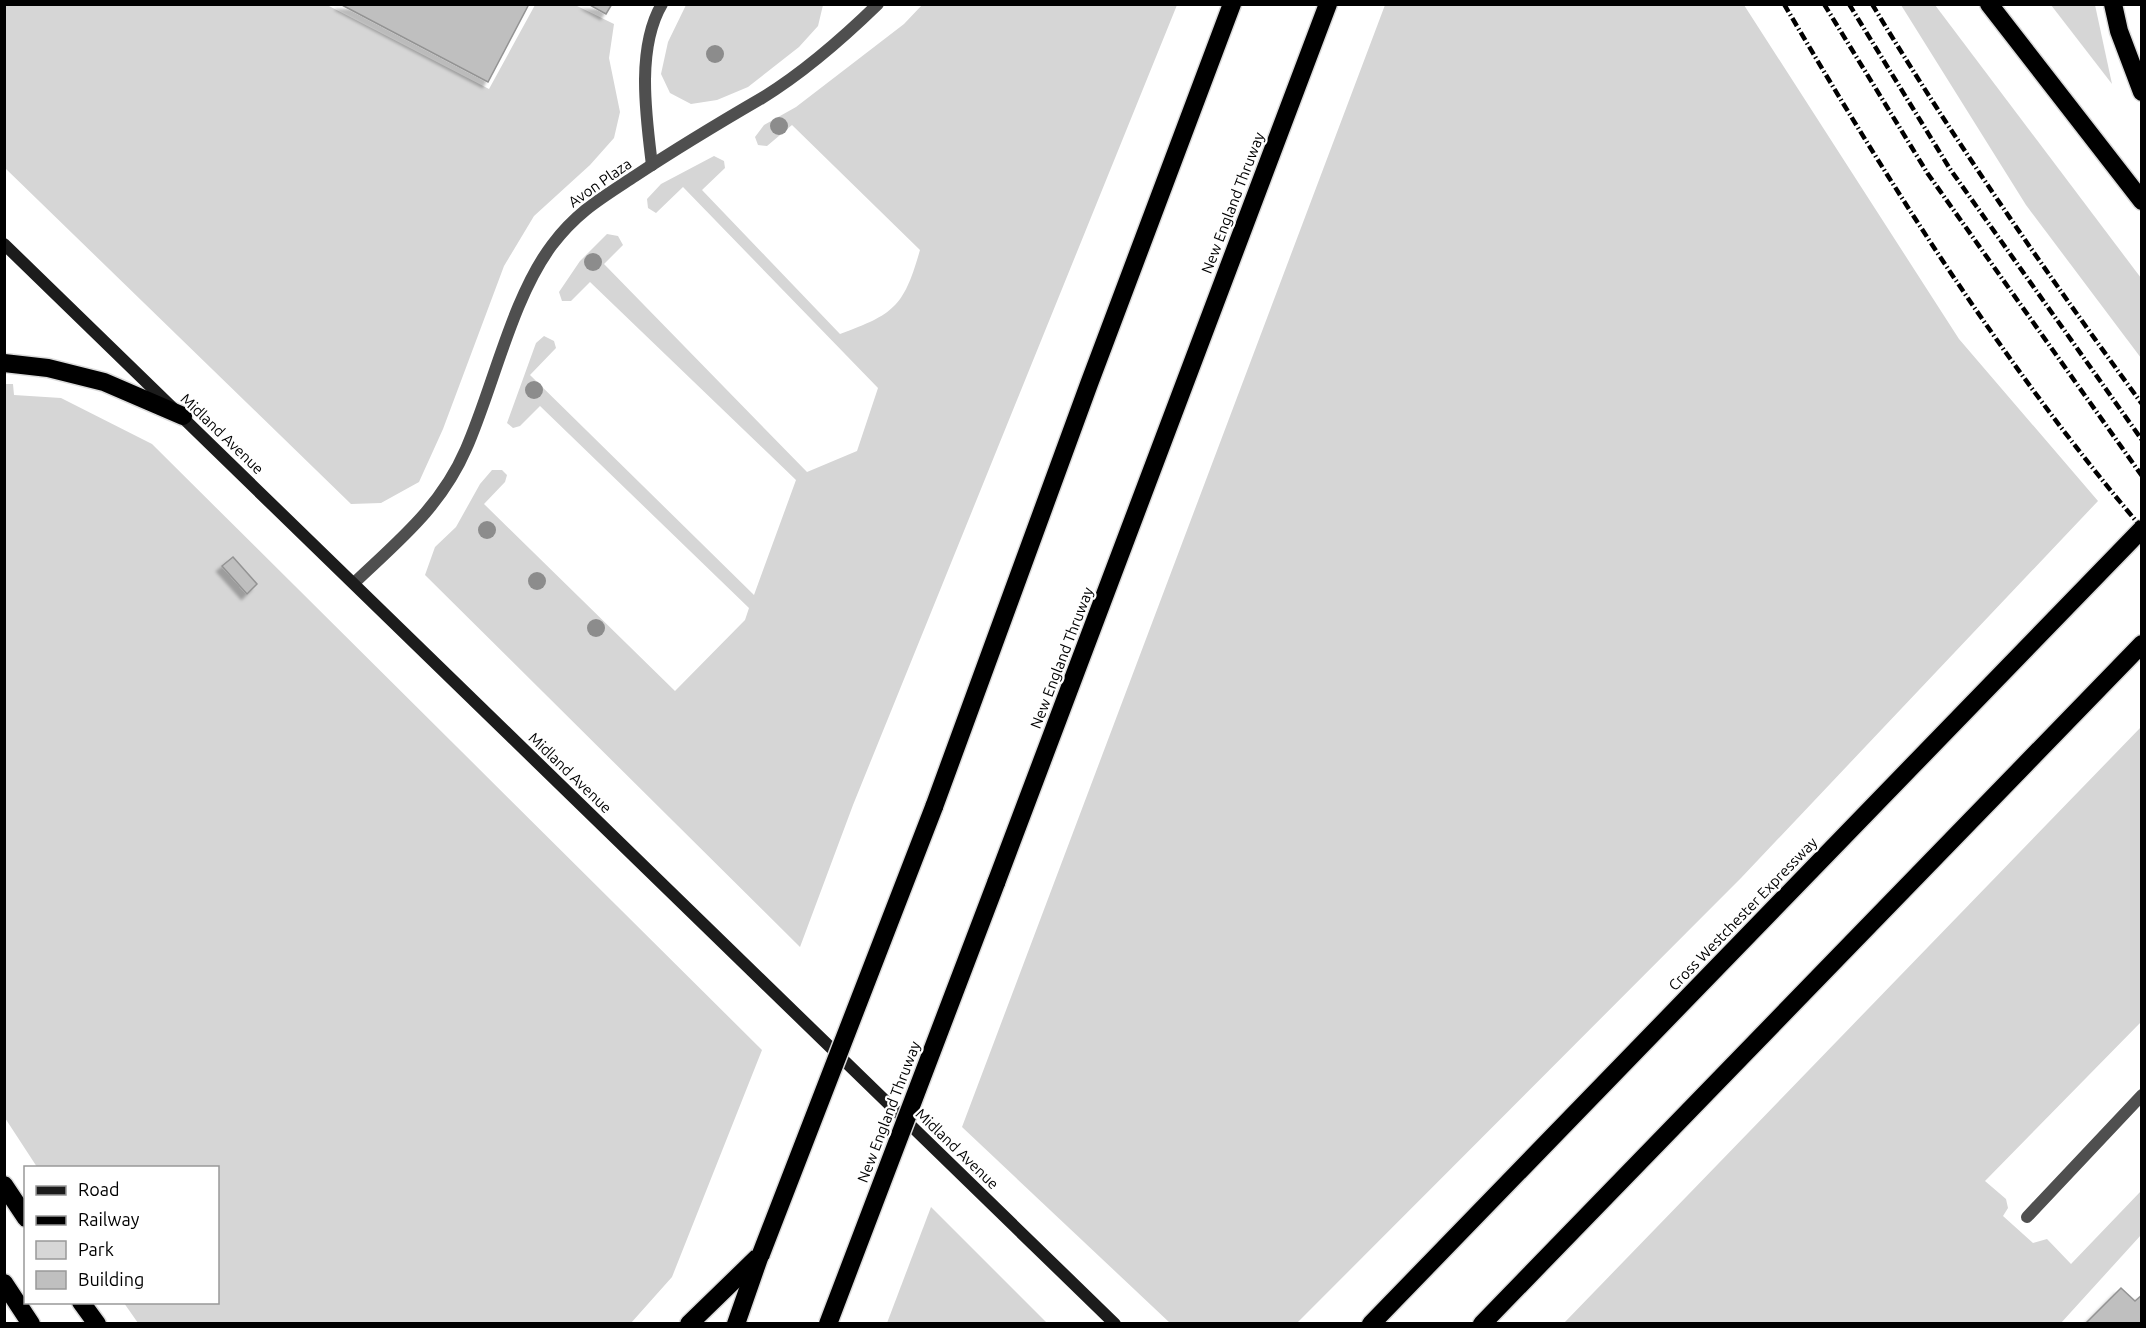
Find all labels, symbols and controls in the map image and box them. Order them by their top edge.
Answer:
street label: New England Thruway [1198,130,1267,276]
street label: Avon Plaza [565,155,634,210]
street label: Midland Avenue [177,390,267,477]
street label: New England Thruway [1027,585,1096,731]
street label: Midland Avenue [525,729,615,816]
street label: Cross Westchester Expressway [1665,833,1820,994]
street label: New England Thruway [854,1039,923,1185]
street label: Midland Avenue [912,1105,1002,1192]
legend [24,1166,219,1304]
text: Road [78,1179,120,1199]
text: Railway [78,1209,140,1229]
text: Park [78,1239,114,1259]
text: Building [78,1269,144,1289]

